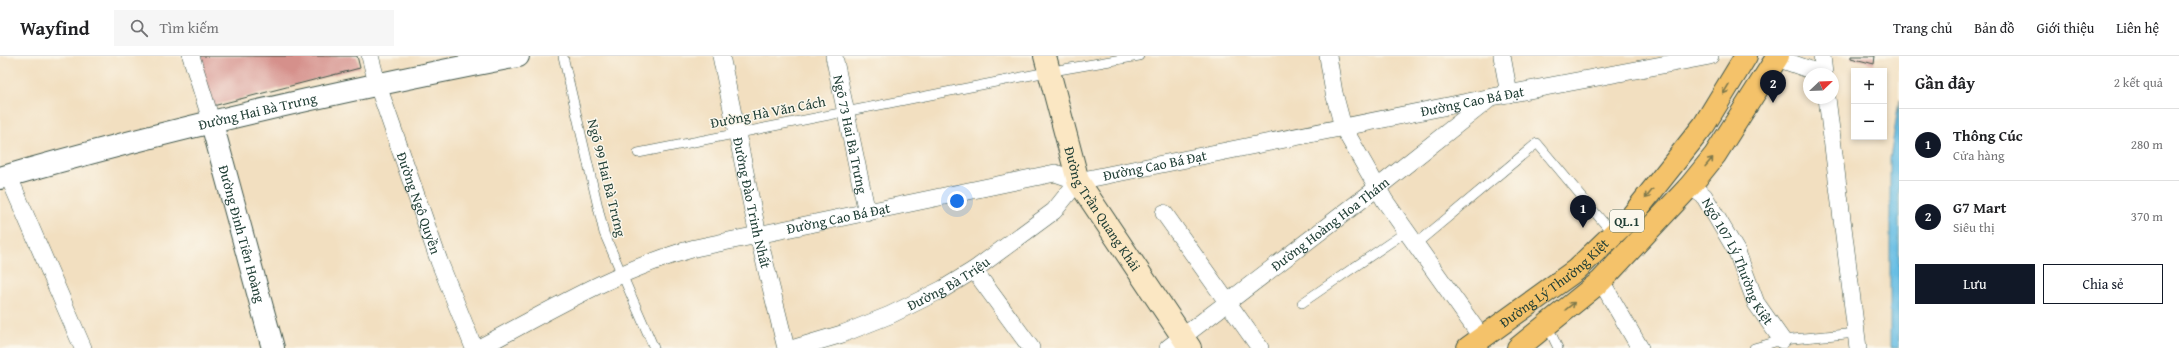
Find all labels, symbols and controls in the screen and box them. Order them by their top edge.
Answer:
search box [114,10,394,46]
text: Wayfind [20,14,90,42]
icon: search [128,17,150,39]
text: Tìm kiếm [160,17,219,38]
text: Trang chủ [1893,18,1952,38]
text: Bản đồ [1974,18,2014,38]
text: Giới thiệu [2036,18,2094,38]
text: Liên hệ [2116,18,2159,38]
north arrow [1803,68,1839,104]
map controls [1851,68,1887,140]
button: + [1851,68,1887,104]
pin: 2 [1760,70,1786,103]
text: Gần đây [1915,70,1975,95]
street label: Ngõ 73 Hai Bà Trưng [828,73,873,196]
text: 2 kết quả [2114,73,2163,92]
street label: Đường Cao Bá Đạt [1419,81,1526,121]
one-way arrow [1721,83,1729,95]
street label: Đường Hai Bà Trưng [196,88,319,135]
street label: Đường Hà Văn Cách [709,91,827,133]
button: − [1851,104,1887,140]
street label: Ngõ 99 Hai Bà Trưng [583,117,631,239]
text: Thông Cúc [1953,125,2023,146]
street label: Đường Đào Trinh Nhất [728,135,776,270]
text: 1 [1925,135,1931,154]
text: 280 m [2131,135,2163,154]
street label: Đường Trần Quang Khải [1059,144,1146,275]
street label: Đường Cao Bá Đạt [1101,145,1208,186]
text: Cửa hàng [1953,146,2005,165]
street label: Đường Ngô Quyền [392,149,446,257]
one-way arrow [1705,157,1713,168]
street label: Đường Đinh Tiên Hoàng [214,163,270,305]
street label: Đường Hoàng Hoa Thám [1267,172,1394,276]
one-way arrow [1645,189,1653,200]
your location [947,191,967,211]
street label: Ngõ 107 Lý Thường Kiệt [1697,194,1778,329]
pin: 1 [1570,195,1596,228]
text: G7 Mart [1953,197,2006,218]
street label: Đường Cao Bá Đạt [785,198,892,239]
text: 2 [1925,207,1931,226]
text: 370 m [2131,207,2163,226]
road number: QL.1 [1610,210,1644,232]
text: Siêu thị [1953,218,1995,237]
street label: Đường Lý Thường Kiệt [1495,234,1613,332]
street label: Đường Bà Triệu [904,251,994,315]
button: Lưu [1915,264,2035,304]
button: Chia sẻ [2043,264,2163,304]
one-way arrow [1565,302,1576,310]

